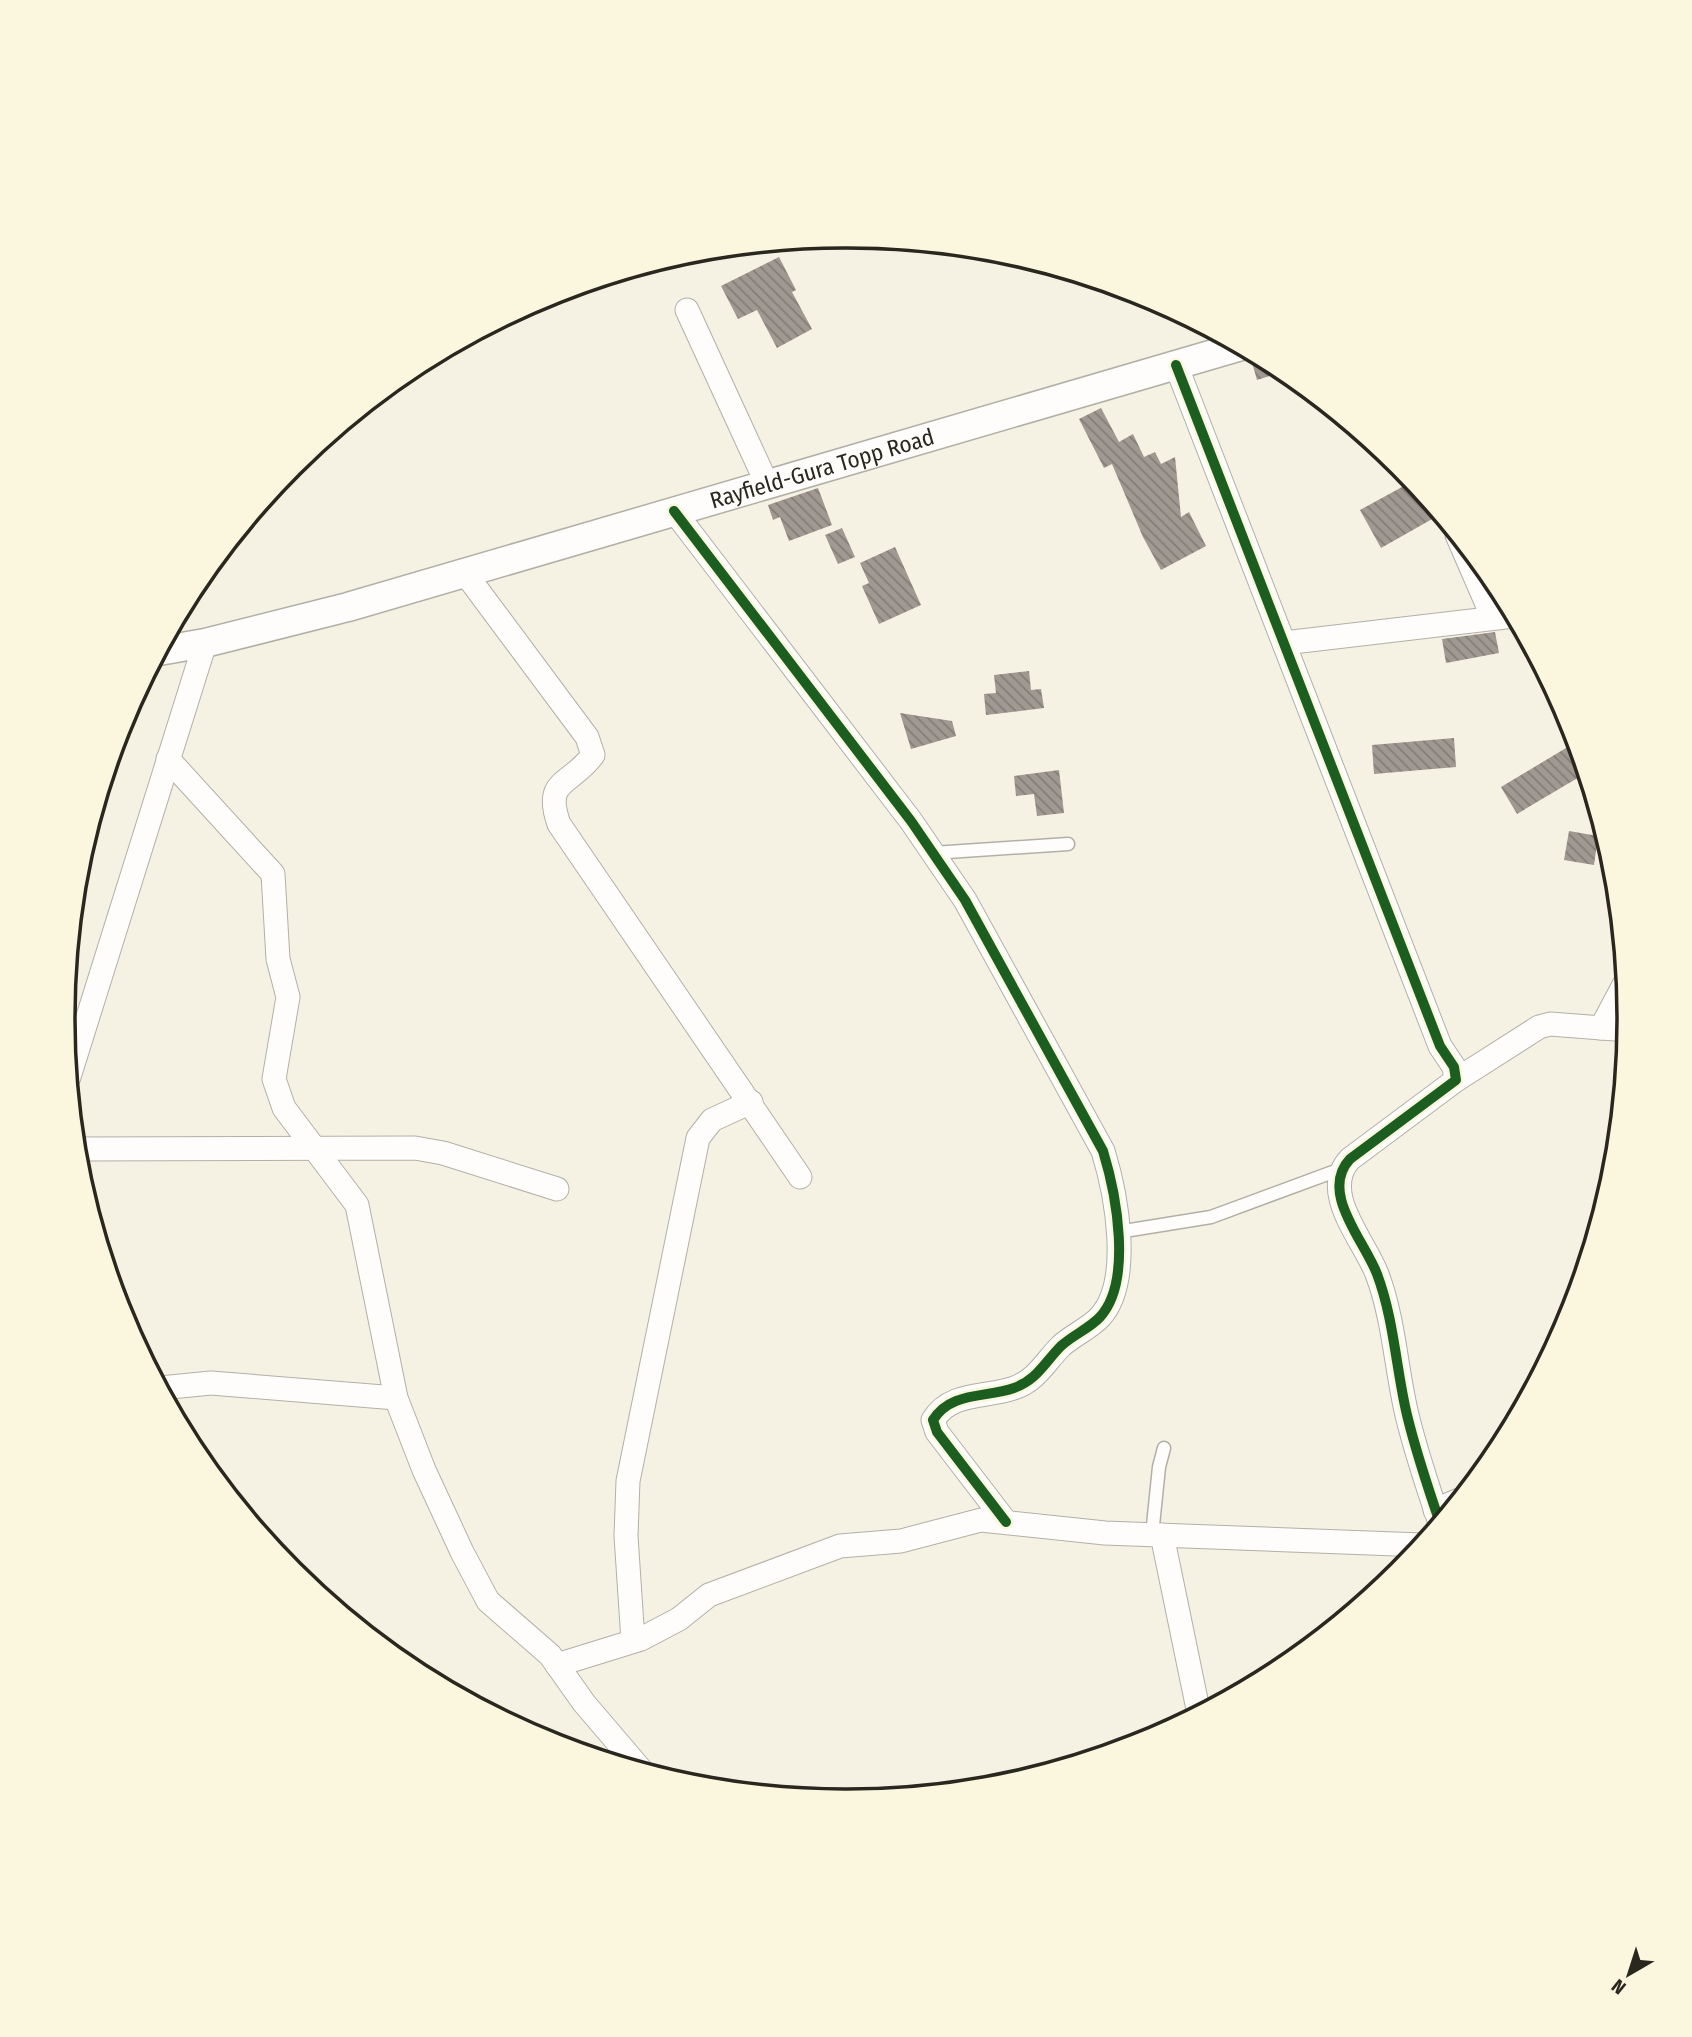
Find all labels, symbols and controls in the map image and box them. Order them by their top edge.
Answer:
street label: Rayfield-Gura Topp Road [707,422,937,514]
north arrow [1594,1939,1664,2009]
text: N [1607,1974,1630,1999]

